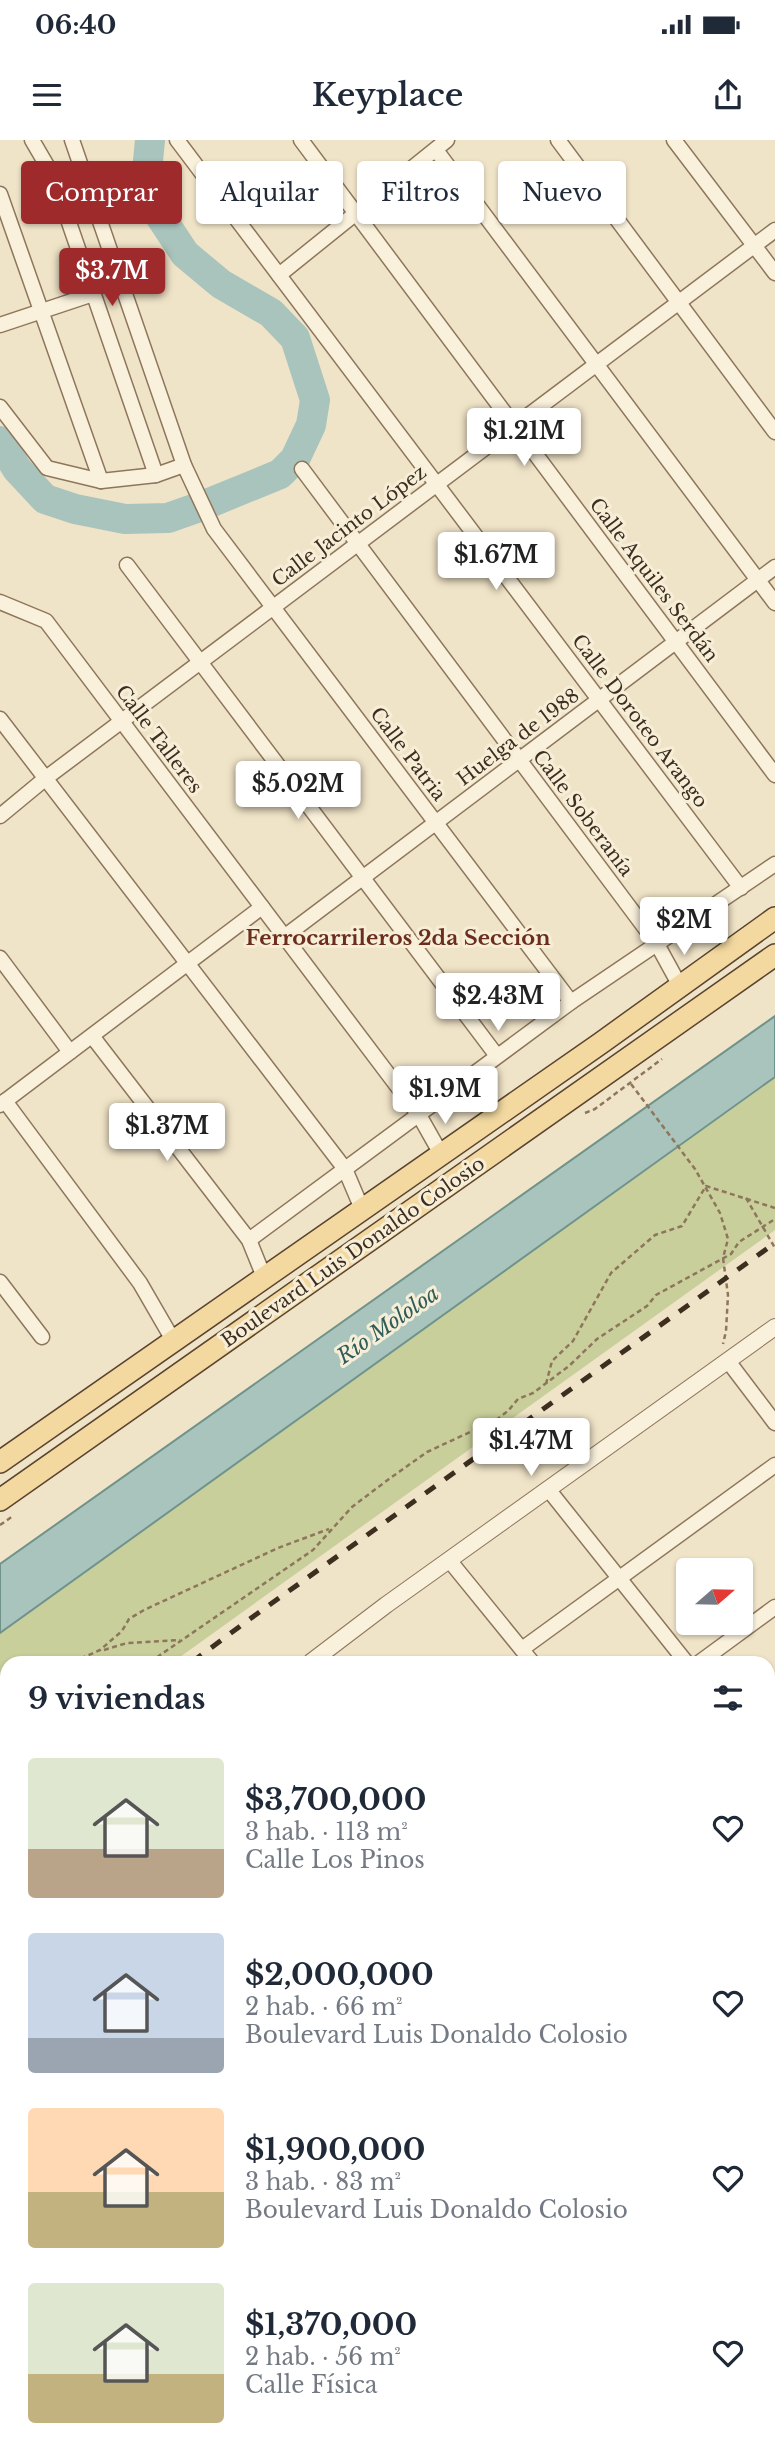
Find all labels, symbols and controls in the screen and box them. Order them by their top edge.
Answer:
text: 06:40 [35,9,116,41]
text: Keyplace [312,75,463,115]
icon: menu [28,76,66,114]
icon: share [709,76,747,114]
chip: Comprar [21,161,182,224]
chip: Alquilar [196,161,343,224]
chip: Filtros [357,161,484,224]
chip: Nuevo [498,161,626,224]
pin: $3.7M [63,248,161,308]
text: $3.7M [75,257,149,285]
pin: $1.21M [467,408,581,468]
text: $1.21M [483,417,565,445]
street label: Calle Jacinto López [267,460,431,592]
street label: Calle Aquiles Serdán [585,494,723,666]
pin: $1.67M [439,532,553,592]
text: $1.67M [454,541,538,569]
street label: Calle Doroteo Arango [567,630,713,812]
street label: Calle Talleres [111,680,207,798]
street label: Huelga de 1988 [452,684,584,790]
street label: Calle Patria [365,703,451,806]
street label: Calle Soberanía [528,745,638,881]
pin: $5.02M [241,762,355,821]
text: $5.02M [252,770,344,798]
pin: $2M [650,898,718,957]
text: $2M [656,906,712,934]
district label: Ferrocarrileros 2da Sección [246,925,550,951]
pin: $2.43M [441,974,555,1033]
text: $2.43M [452,982,544,1010]
pin: $1.9M [396,1066,494,1126]
text: $1.9M [409,1075,481,1103]
pin: $1.37M [110,1104,224,1163]
text: $1.37M [125,1112,209,1140]
street label: Boulevard Luis Donaldo Colosio [217,1152,489,1352]
water label: Río Mololoa [331,1280,444,1370]
pin: $1.47M [474,1418,588,1478]
text: $1.47M [489,1427,573,1455]
north arrow [676,1558,752,1634]
map controls [676,1558,753,1635]
icon: filters [709,1679,747,1717]
text: 9 viviendas [28,1680,205,1717]
text: $3,700,000 [245,1781,426,1818]
icon: home [84,1786,168,1870]
icon: heart [709,1809,747,1847]
text: 3 hab. · 113 m² [245,1818,408,1846]
text: Calle Los Pinos [245,1846,425,1874]
text: $2,000,000 [245,1956,434,1993]
icon: home [84,1961,168,2045]
icon: heart [709,1984,747,2022]
text: 2 hab. · 66 m² [245,1993,403,2021]
text: Boulevard Luis Donaldo Colosio [245,2021,628,2049]
text: $1,900,000 [245,2131,425,2168]
icon: home [84,2136,168,2220]
icon: heart [709,2159,747,2197]
text: 3 hab. · 83 m² [245,2168,401,2196]
text: Boulevard Luis Donaldo Colosio [245,2196,628,2224]
text: $1,370,000 [245,2306,417,2343]
icon: home [84,2311,168,2395]
icon: heart [709,2334,747,2372]
text: 2 hab. · 56 m² [245,2343,401,2371]
text: Calle Física [245,2371,378,2399]

